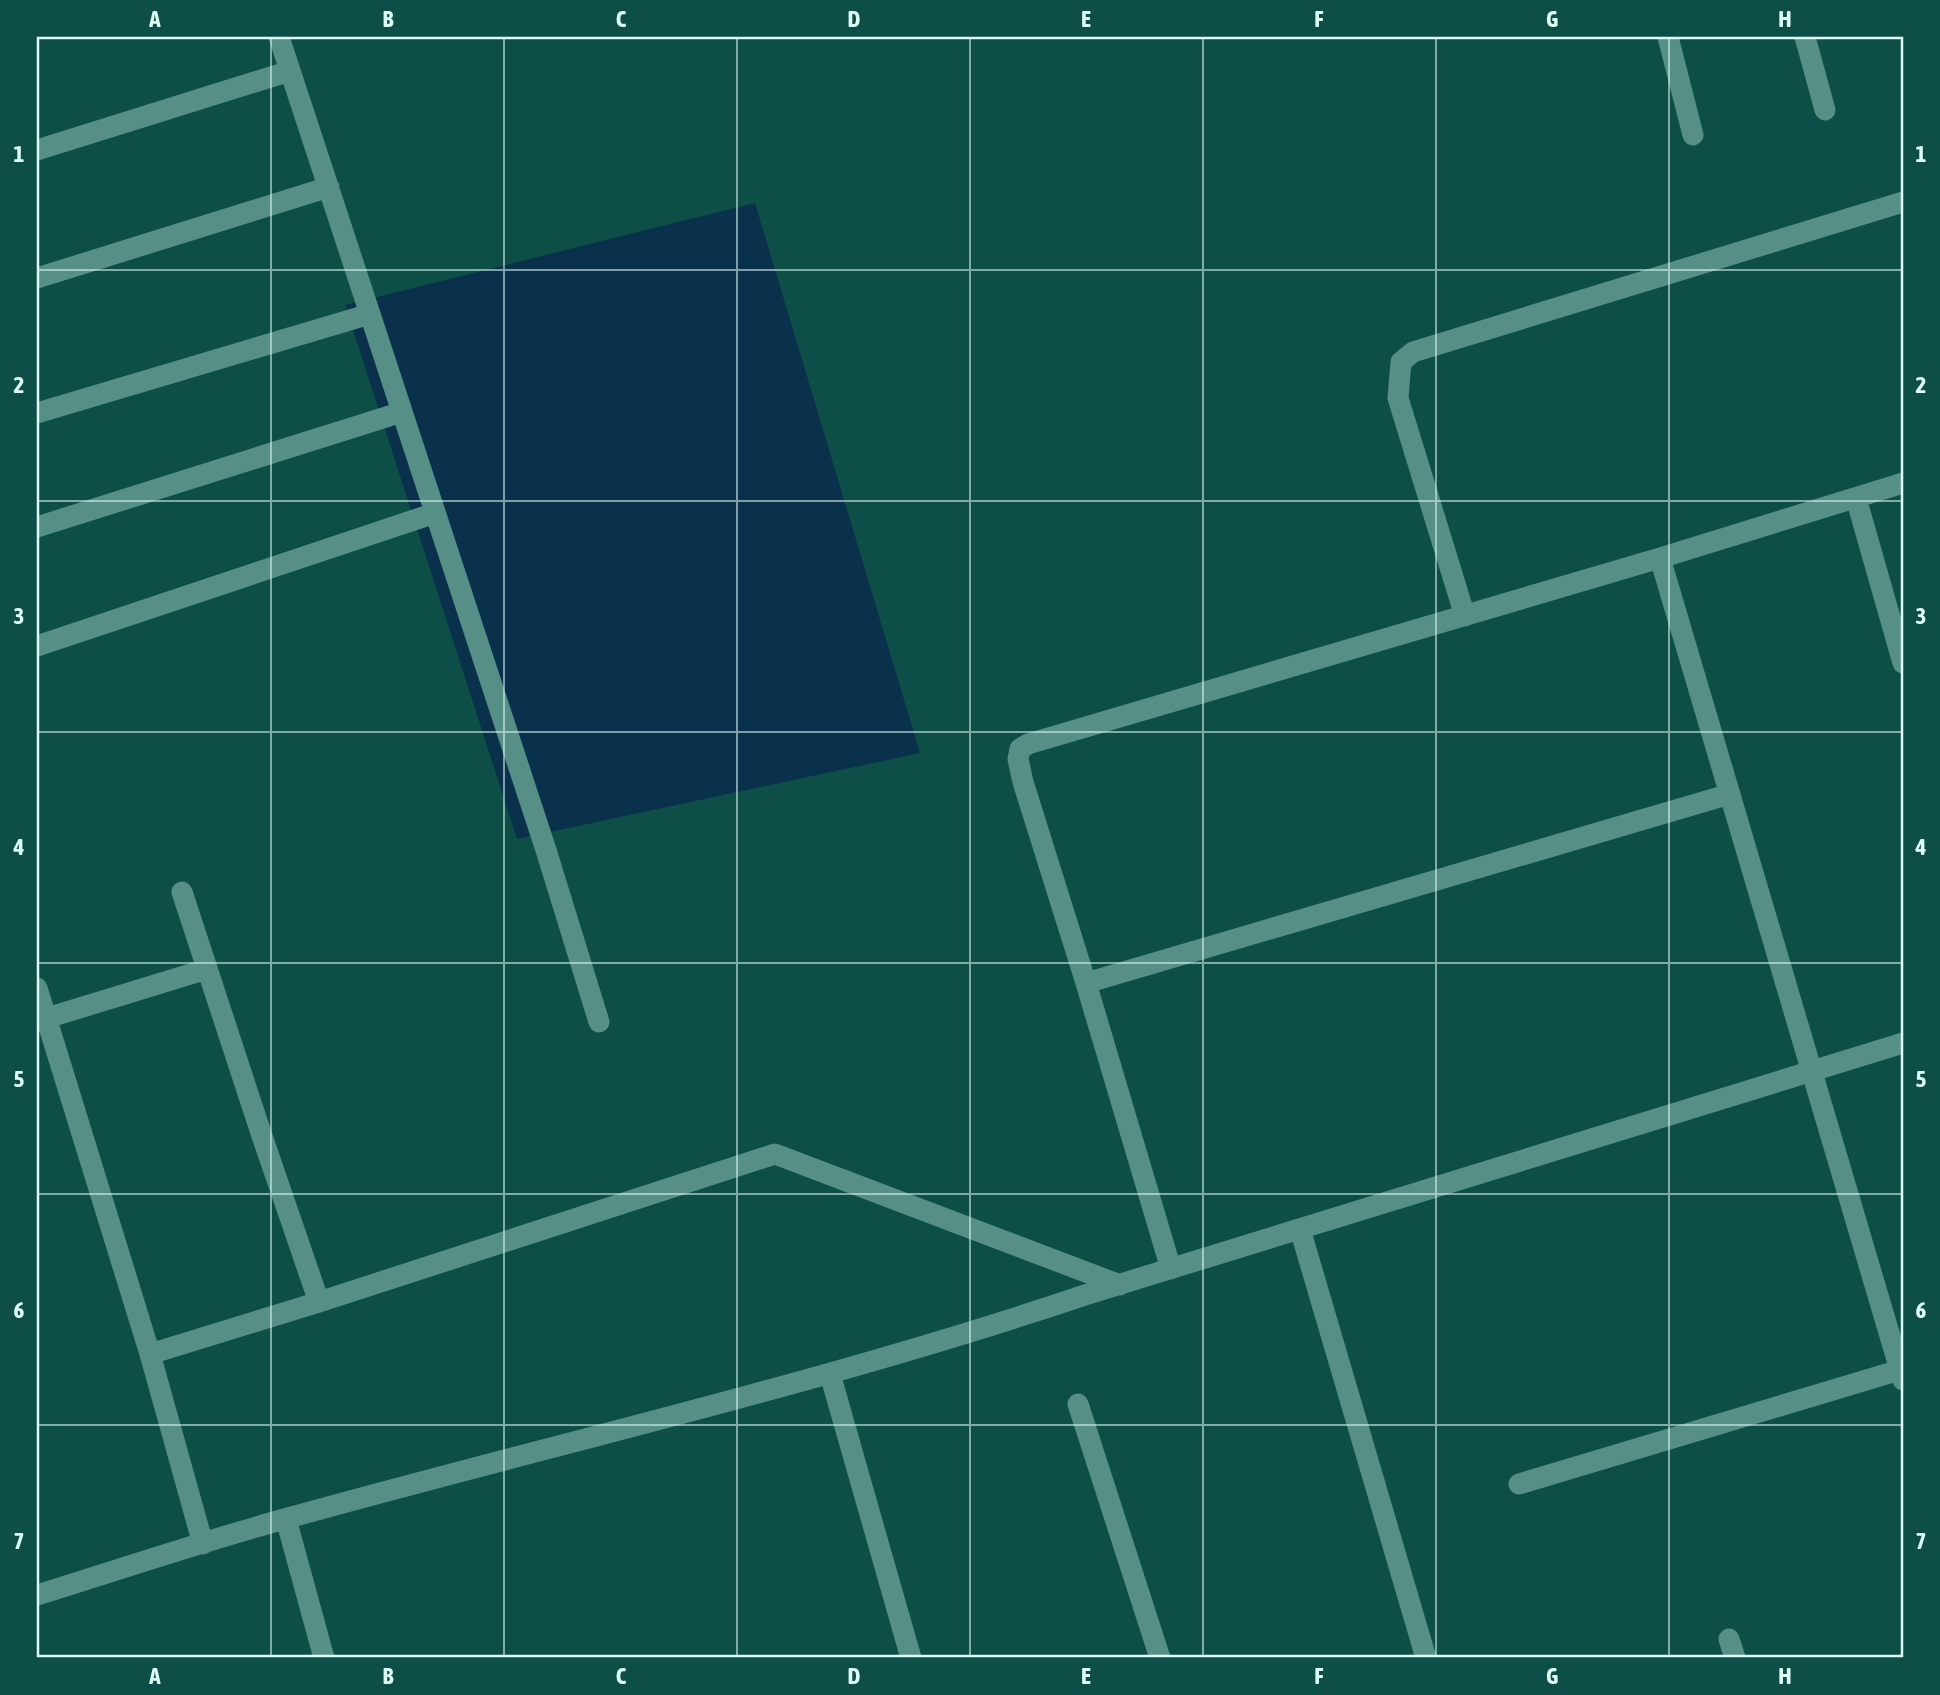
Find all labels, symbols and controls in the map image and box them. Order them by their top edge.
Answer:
text: A [148,6,161,32]
text: B [383,6,394,32]
text: C [616,6,627,32]
text: D [848,6,861,32]
text: E [1081,6,1091,32]
text: F [1314,6,1324,32]
text: G [1546,6,1558,32]
text: H [1778,6,1792,32]
text: 1 [14,141,25,167]
text: 1 [1916,141,1927,167]
text: 2 [14,372,24,398]
text: 2 [1916,372,1926,398]
text: 3 [14,603,24,629]
text: 3 [1916,603,1926,629]
text: 4 [13,834,25,860]
text: 4 [1915,834,1927,860]
text: 5 [14,1066,25,1092]
text: 5 [1916,1066,1927,1092]
text: 6 [14,1297,25,1323]
text: 6 [1916,1297,1927,1323]
text: 7 [14,1528,24,1554]
text: 7 [1916,1528,1926,1554]
text: A [148,1663,161,1689]
text: B [383,1663,394,1689]
text: C [616,1663,627,1689]
text: D [848,1663,861,1689]
text: E [1081,1663,1091,1689]
text: F [1314,1663,1324,1689]
text: G [1546,1663,1558,1689]
text: H [1778,1663,1792,1689]

